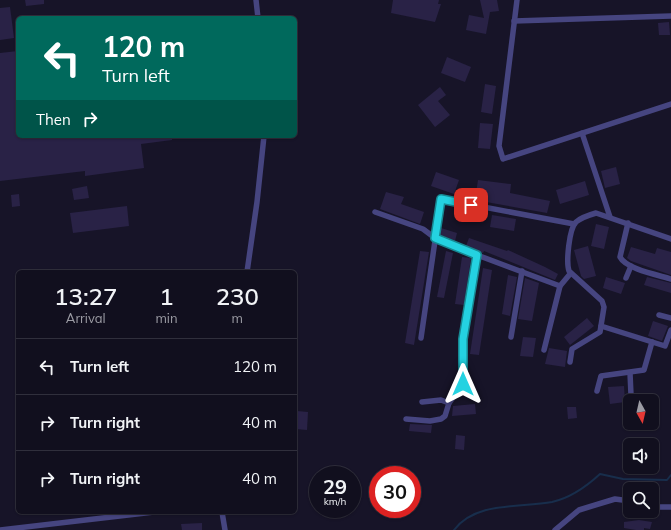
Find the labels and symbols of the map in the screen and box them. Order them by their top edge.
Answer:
pin [454,188,488,222]
position arrow [442,363,484,405]
north arrow [623,394,659,430]
speed limit sign: 30 [369,466,421,518]

